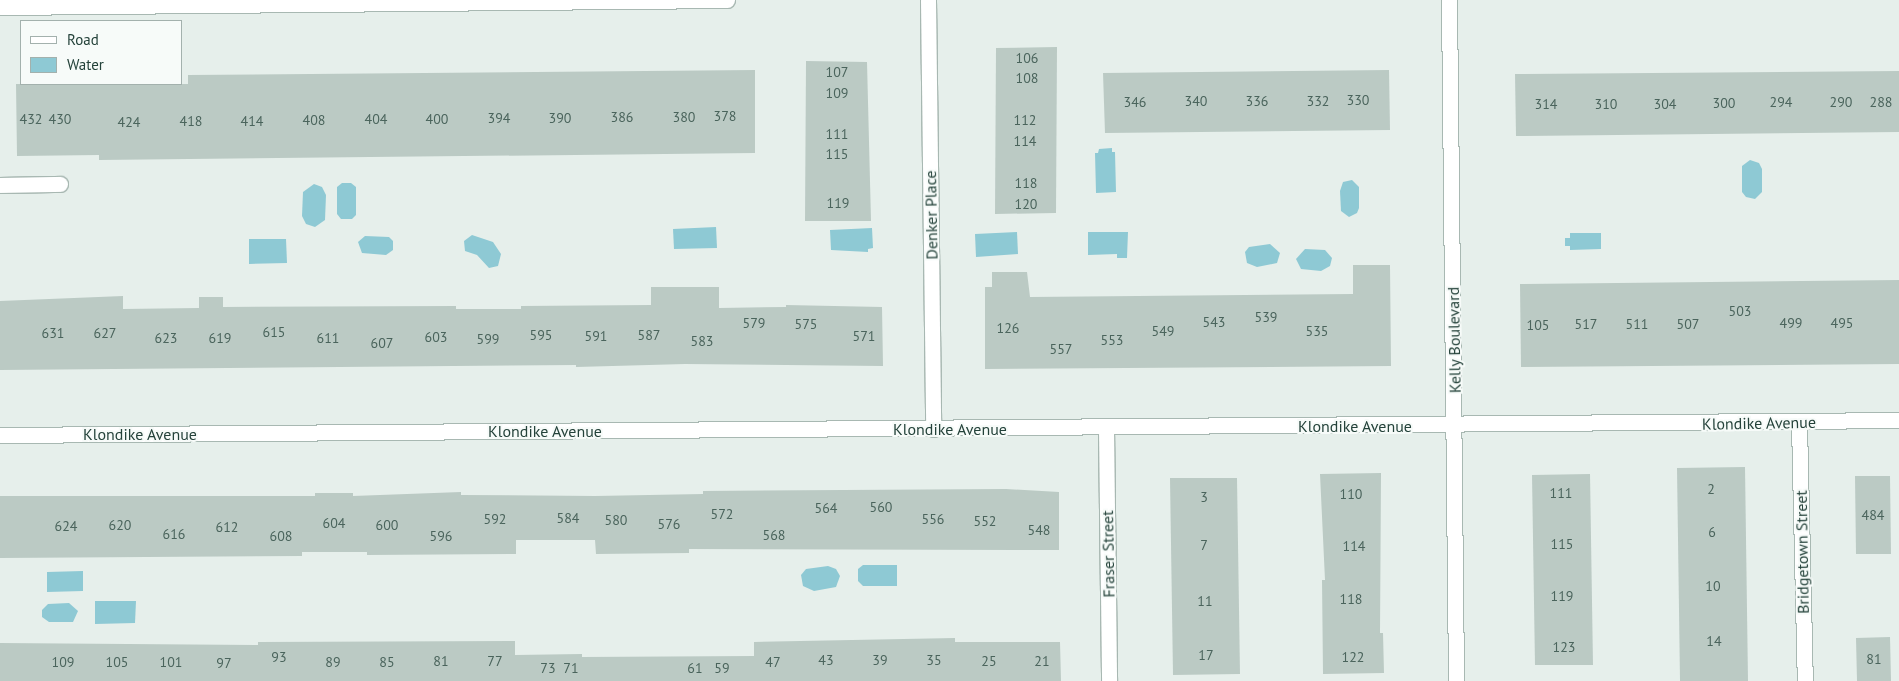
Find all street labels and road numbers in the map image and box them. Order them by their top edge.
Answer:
street label: Denker Place [921,170,941,260]
street label: Kelly Boulevard [1443,286,1465,394]
street label: Klondike Avenue [1702,412,1816,434]
street label: Klondike Avenue [1298,416,1412,436]
street label: Klondike Avenue [893,419,1007,439]
street label: Klondike Avenue [488,421,602,441]
street label: Klondike Avenue [83,424,197,444]
street label: Bridgetown Street [1791,490,1813,614]
street label: Fraser Street [1098,510,1118,598]

